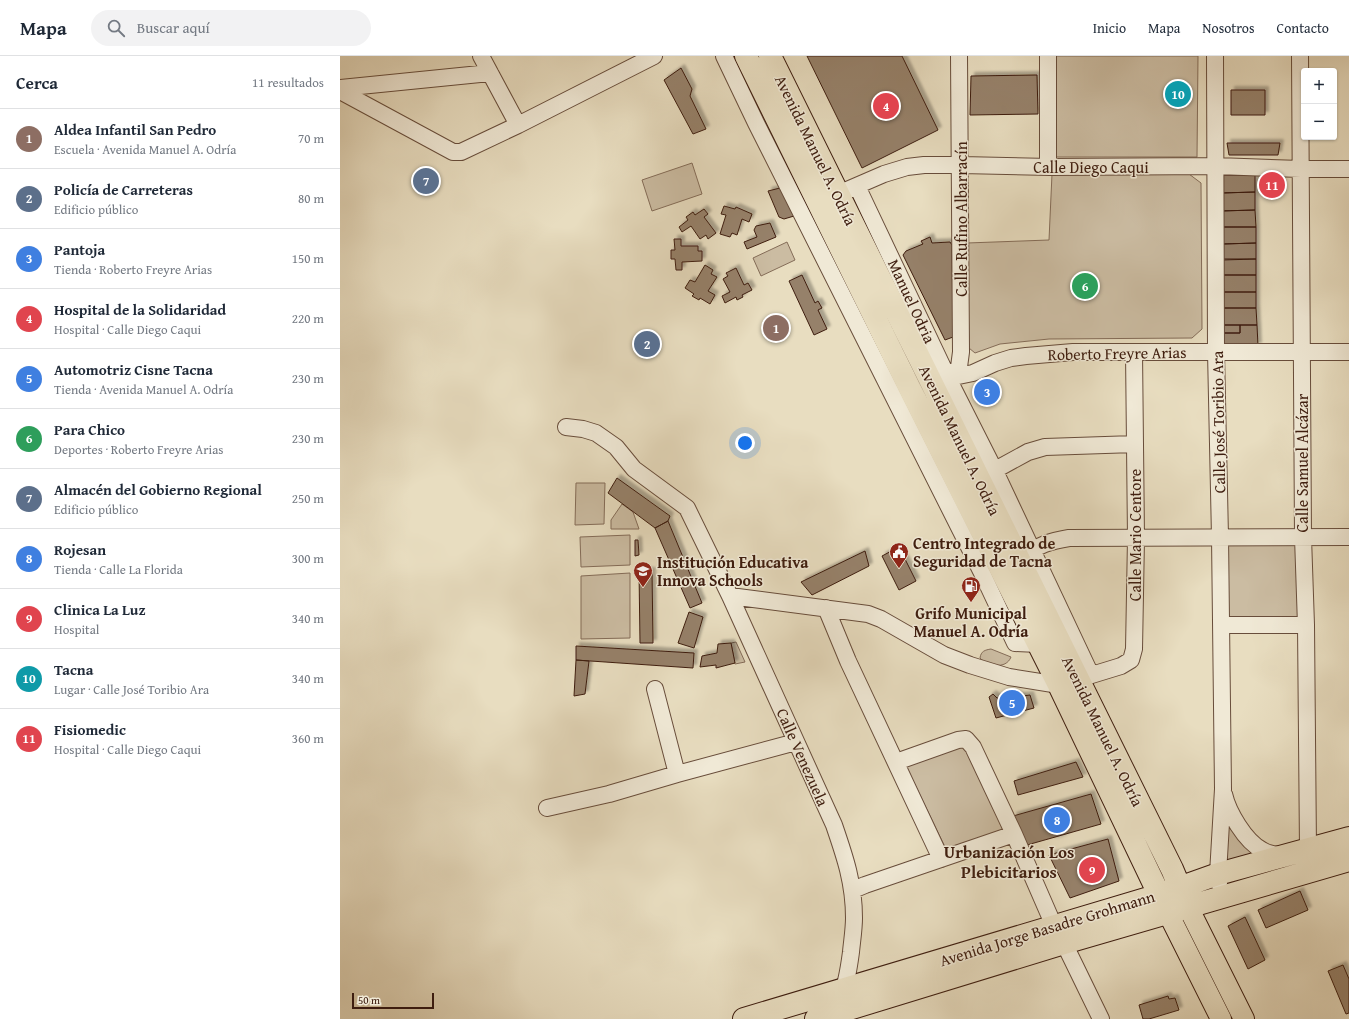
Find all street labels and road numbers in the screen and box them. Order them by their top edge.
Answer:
street label: Avenida Manuel A. Odría [769,71,863,230]
street label: Calle Rufino Albarracín [949,141,973,297]
street label: Calle Diego Caqui [1033,155,1149,179]
street label: Manuel Odria [882,255,942,348]
street label: Roberto Freyre Arias [1047,340,1187,366]
street label: Calle José Toribio Ara [1205,350,1231,494]
street label: Avenida Manuel A. Odría [913,361,1007,520]
street label: Calle Samuel Alcázar [1290,393,1314,532]
street label: Calle Mario Centore [1123,469,1147,601]
street label: Avenida Manuel A. Odría [1056,652,1150,811]
street label: Calle Venezuela [771,704,835,810]
street label: Avenida Jorge Basadre Grohmann [936,884,1158,972]

